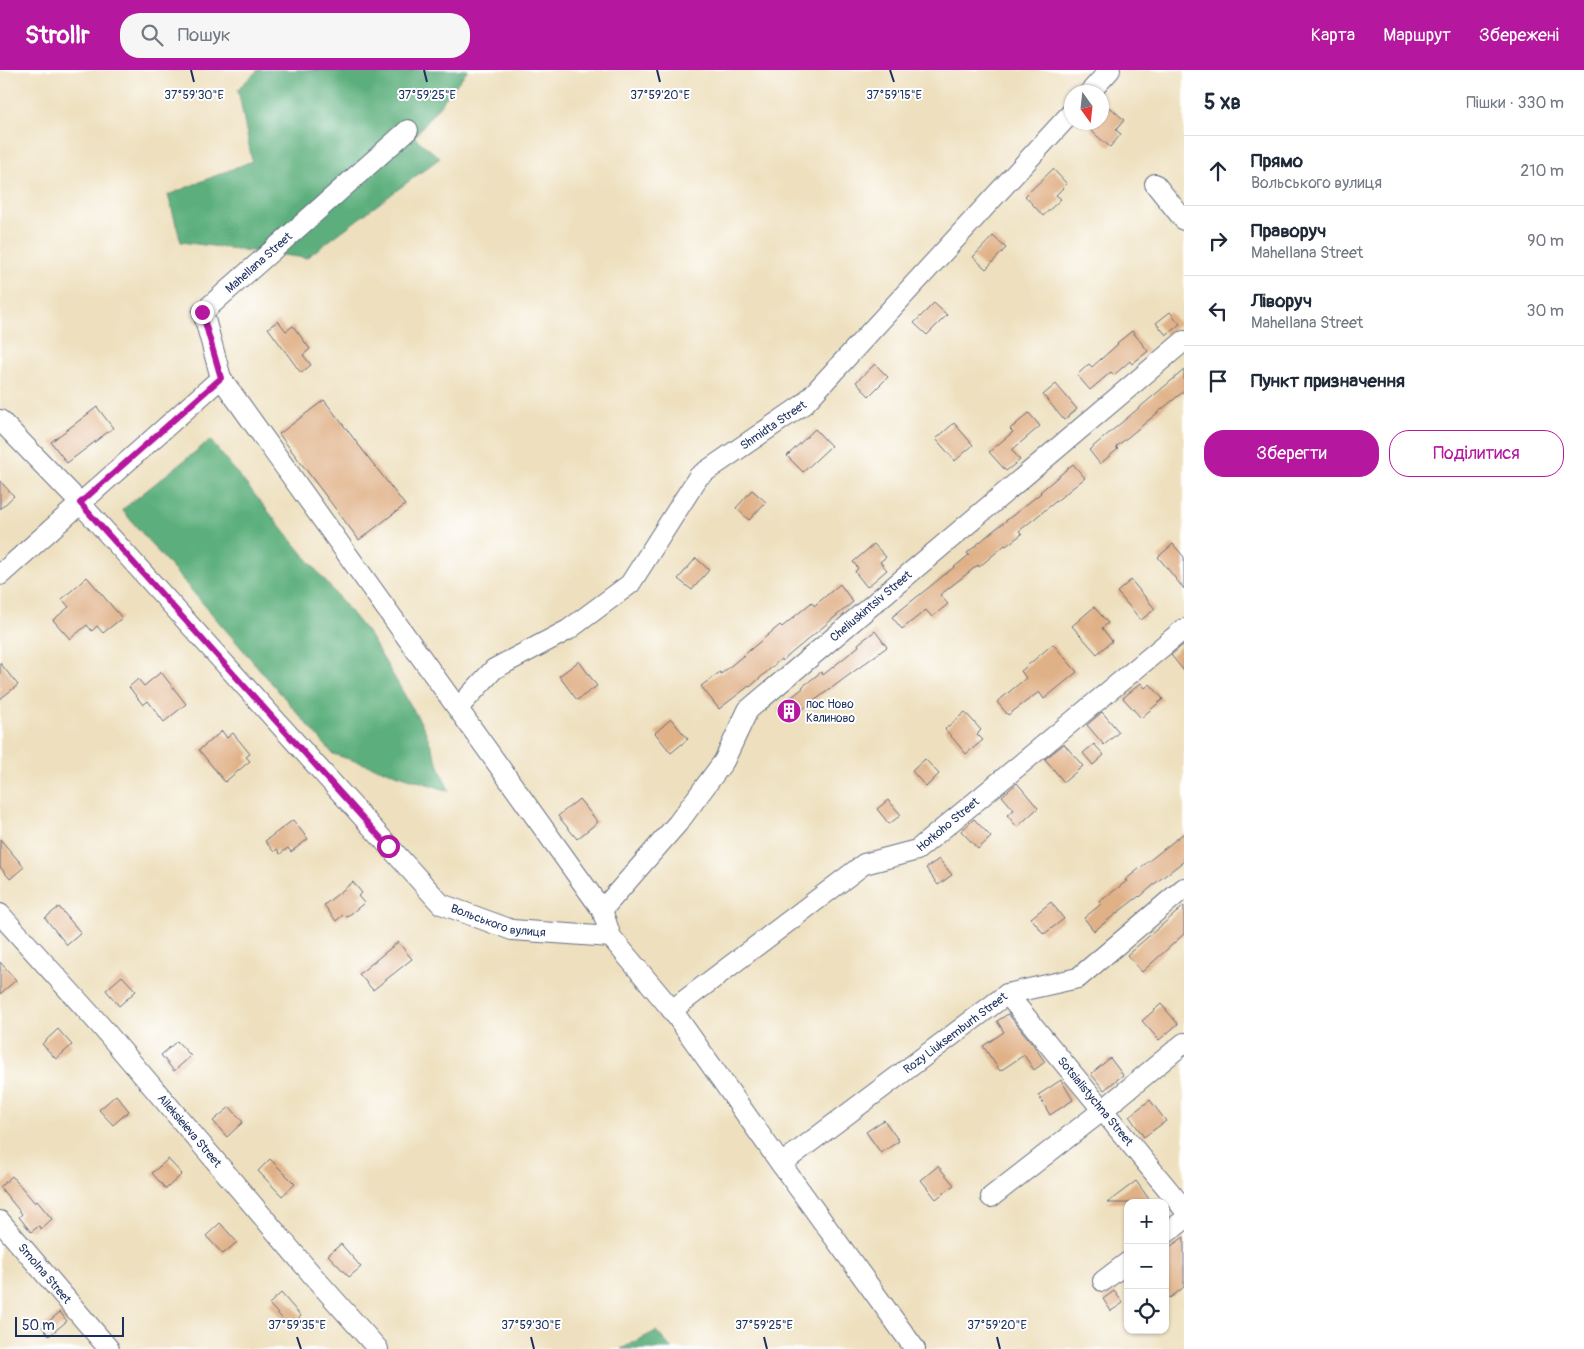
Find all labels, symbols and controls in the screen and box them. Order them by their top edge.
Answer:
search box [120,13,470,58]
text: Strollr [25,21,90,50]
icon: search [138,21,166,49]
text: Пошук [178,23,231,47]
text: Карта [1311,24,1355,47]
text: Маршрут [1383,24,1451,47]
text: Збережені [1479,24,1559,47]
north arrow [1064,85,1109,130]
text: 37°59'30"E [164,88,224,103]
text: 37°59'25"E [398,88,456,103]
text: 37°59'20"E [630,88,690,103]
text: 37°59'15"E [866,88,922,103]
text: 5 хв [1204,89,1241,116]
text: Пішки · 330 m [1466,93,1564,113]
text: Прямо [1251,149,1303,173]
icon: ahead [1204,157,1232,185]
text: 210 m [1520,161,1564,181]
text: Вольського вулиця [1251,173,1382,193]
text: Праворуч [1251,219,1326,243]
icon: right [1204,227,1232,255]
street label: Mahellana Street [222,229,295,296]
text: 90 m [1527,231,1564,251]
text: Mahellana Street [1251,243,1363,263]
text: Ліворуч [1251,289,1312,313]
icon: left [1204,297,1232,325]
route end [191,301,214,324]
text: 30 m [1526,301,1564,321]
text: Mahellana Street [1251,313,1363,333]
icon: arrive [1204,367,1232,395]
text: Пункт призначення [1251,369,1405,393]
street label: Shmidta Street [737,397,809,453]
button: Зберегти [1204,430,1379,477]
button: Поділитися [1389,430,1564,477]
street label: Cheliuskintsiv Street [827,567,915,645]
place label: пос Ново Калиново [806,697,855,726]
building icon: пос Ново Калиново [776,698,802,724]
street label: Horkoho Street [913,794,982,855]
route start [377,835,400,858]
street label: Вольського вулиця [449,901,547,940]
street label: Rozy Liuksemburh Street [900,989,1010,1077]
street label: Sotsialistychna Street [1054,1054,1137,1149]
street label: Aileksieieva Street [154,1091,225,1170]
map controls [1124,1199,1169,1334]
button: + [1124,1199,1169,1244]
street label: Smolna Street [15,1240,75,1307]
button: − [1124,1244,1169,1289]
button: locate [1124,1289,1169,1334]
scale bar [15,1314,124,1337]
text: 50 m [22,1317,55,1334]
text: 37°59'35"E [268,1318,326,1333]
text: 37°59'30"E [501,1318,561,1333]
text: 37°59'25"E [735,1318,793,1333]
text: 37°59'20"E [967,1318,1027,1333]

